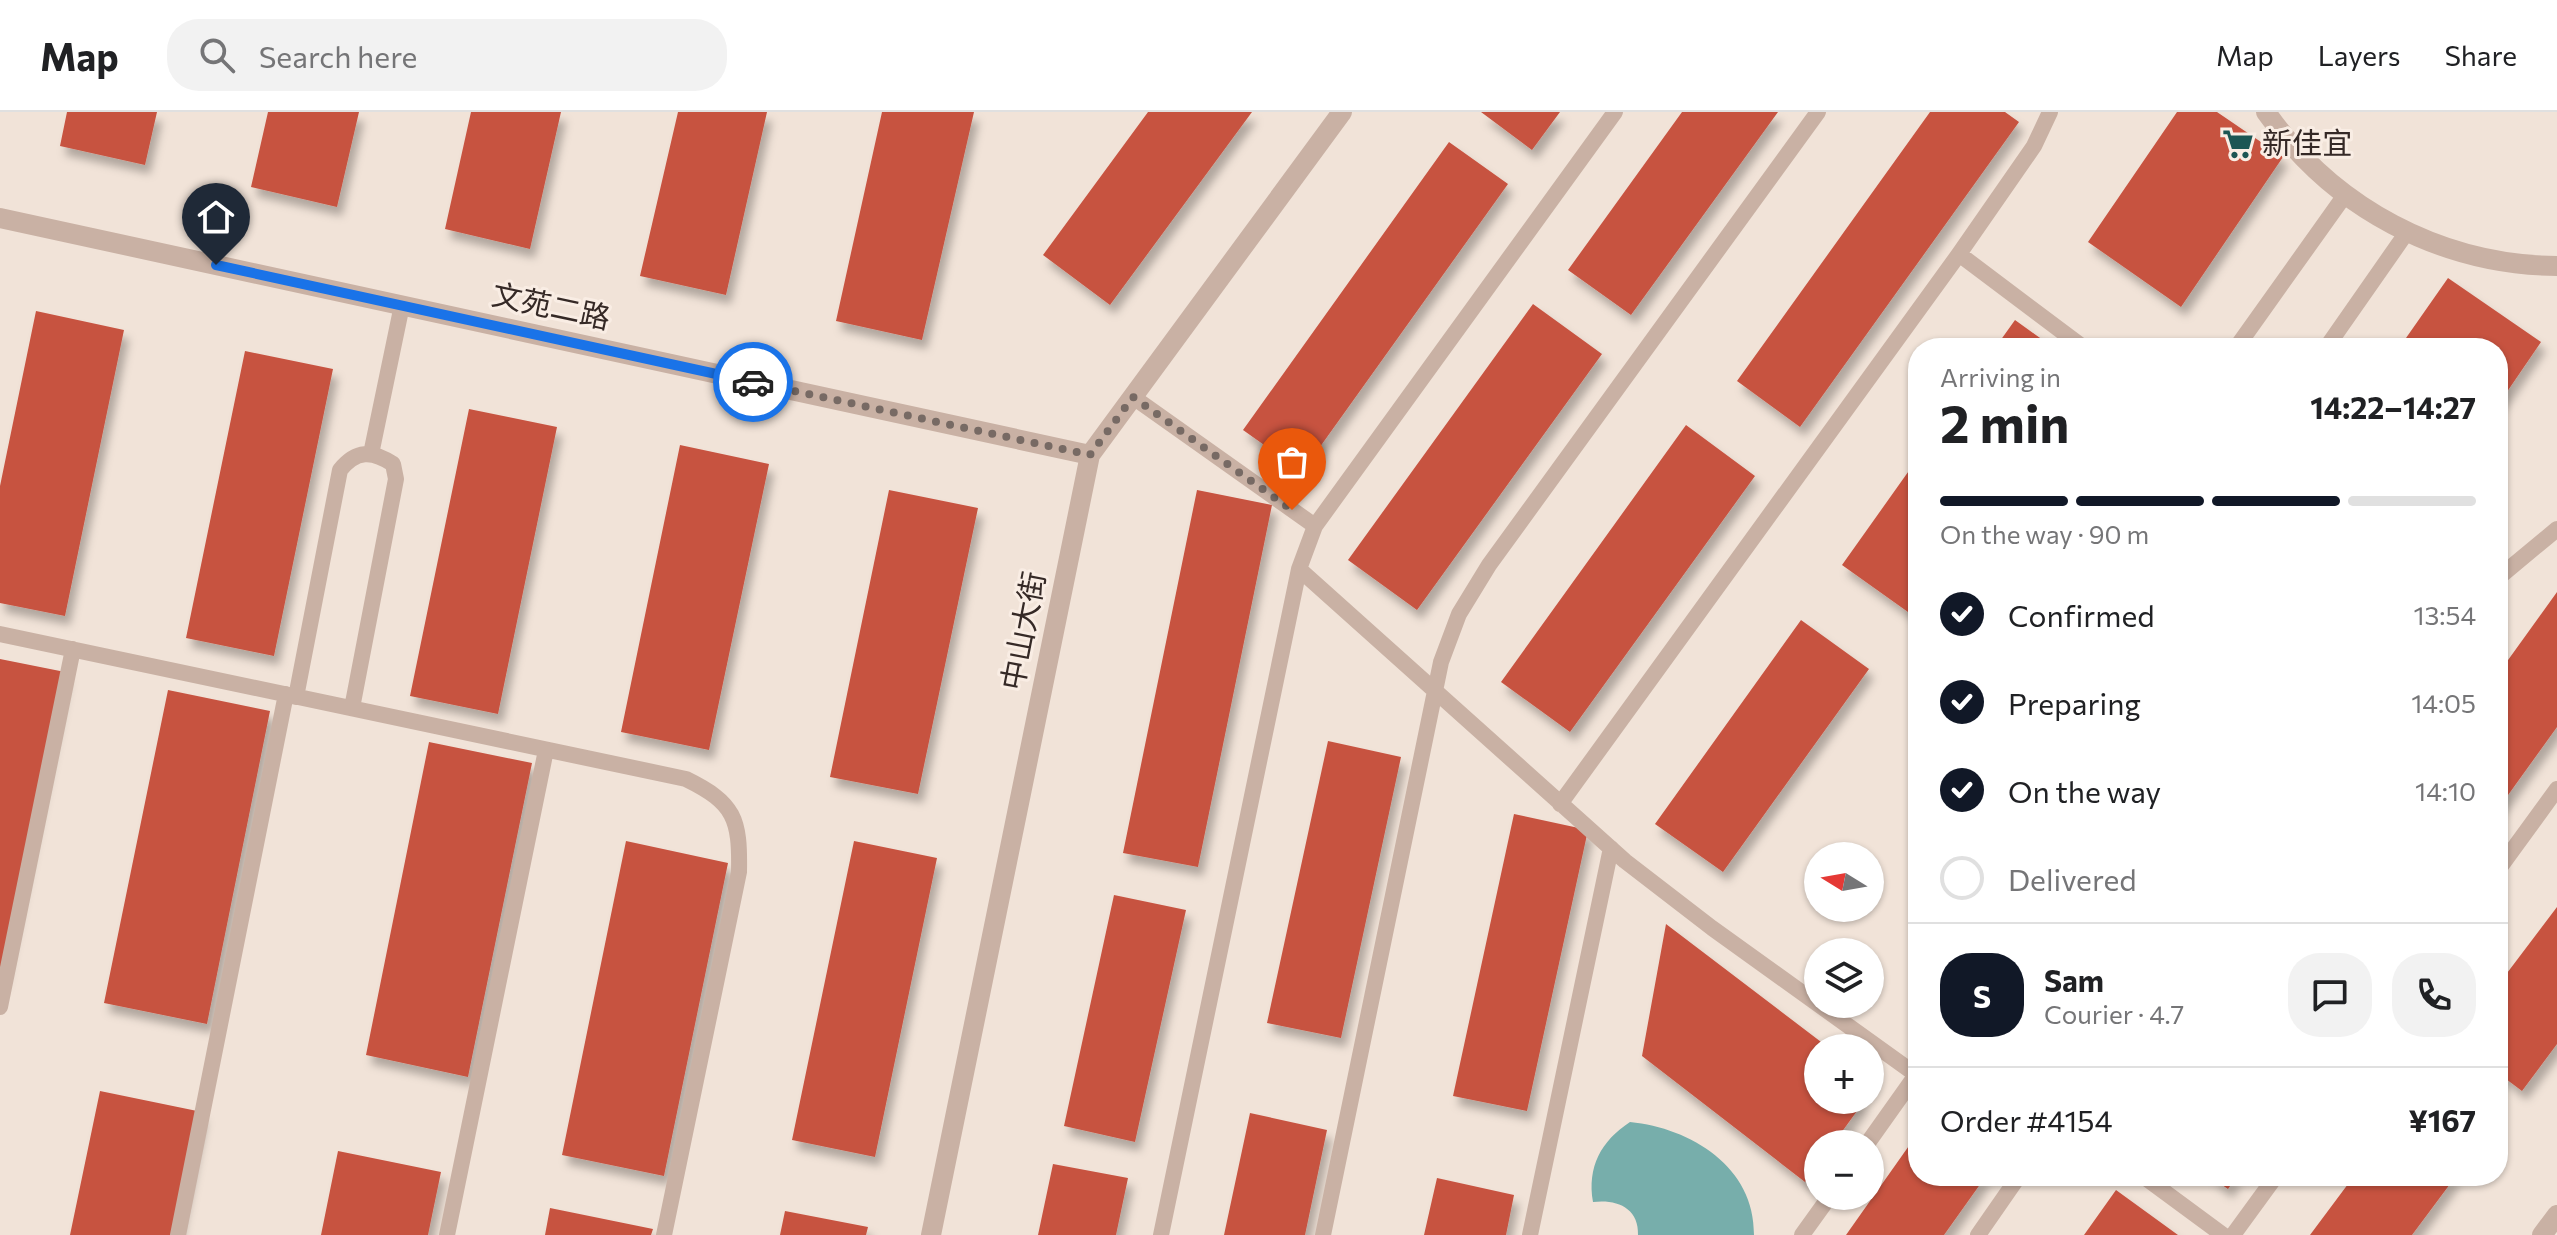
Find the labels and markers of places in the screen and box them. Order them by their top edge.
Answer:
place label: 新佳宜 [2262,123,2352,160]
supermarket icon: 新佳宜 [2221,127,2255,161]
pin [182,183,250,265]
pin [1258,428,1326,510]

